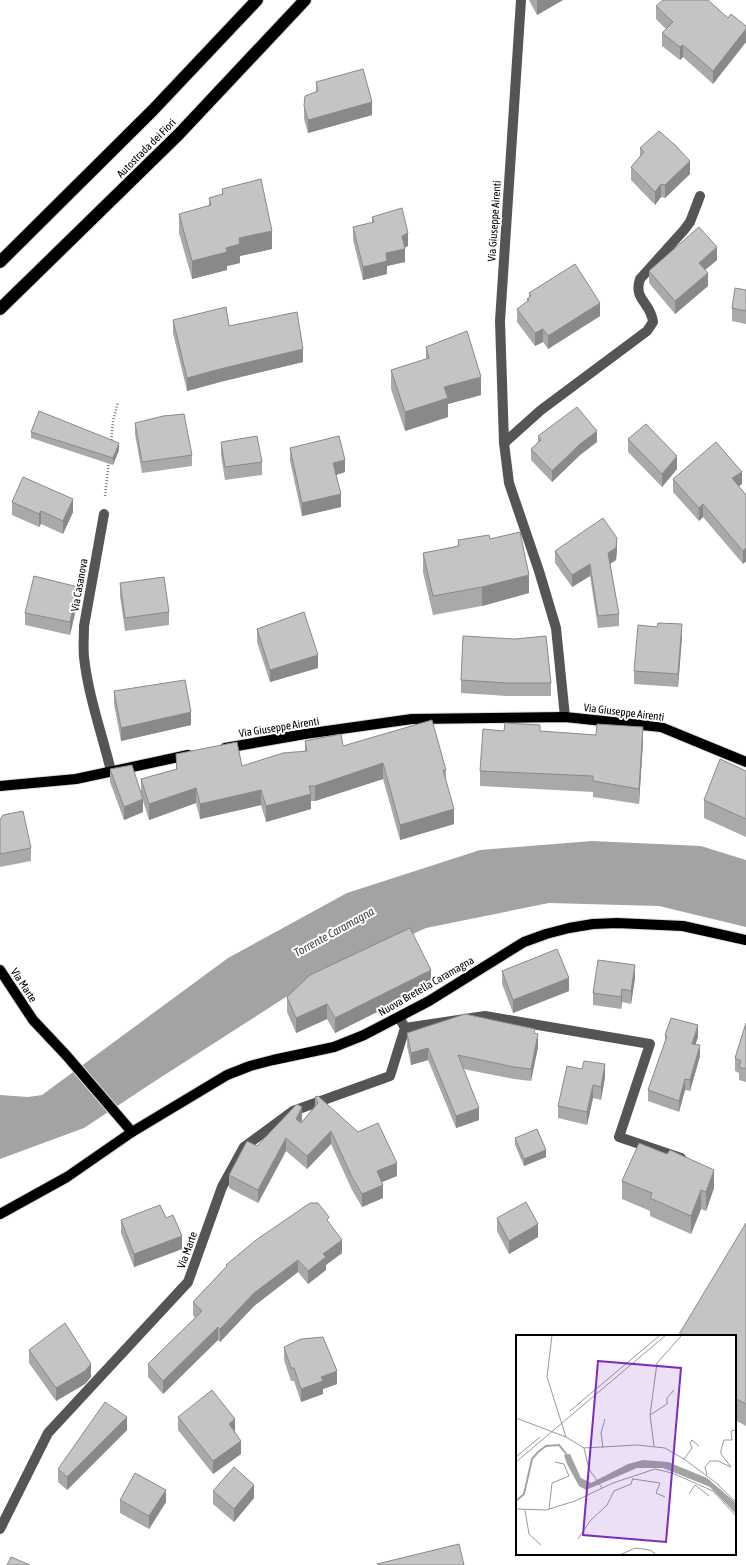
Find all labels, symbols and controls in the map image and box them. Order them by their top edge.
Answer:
street label: Autostrada dei Fiori [114,116,178,180]
street label: Via Giuseppe Airenti [485,180,503,262]
street label: Via Casanova [68,558,90,612]
street label: Via Giuseppe Airenti [583,701,665,723]
street label: Via Giuseppe Airenti [238,715,320,739]
water label: Torrente Caramagna [291,904,377,960]
street label: Nuova Bretella Caramagna [376,954,476,1018]
street label: Via Marte [9,966,39,1004]
street label: Via Marte [175,1230,199,1270]
inset map [516,1335,736,1555]

